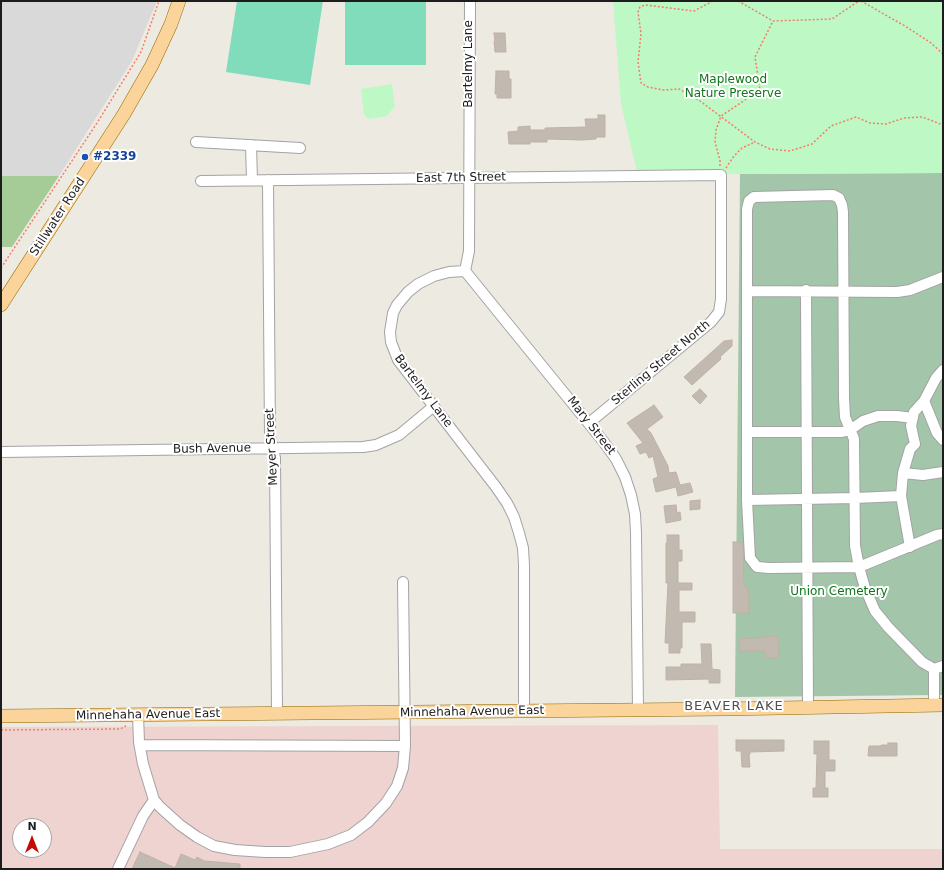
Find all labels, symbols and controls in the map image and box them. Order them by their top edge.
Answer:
street label: Bartelmy Lane [462,20,476,108]
park label: Maplewood Nature Preserve [685,73,781,101]
place label: #2339 [93,150,136,164]
marker: #2339 [80,152,90,162]
street label: East 7th Street [416,170,506,186]
street label: Stillwater Road [27,175,89,259]
street label: Sterling Street North [609,318,713,408]
street label: Bartelmy Lane [391,352,455,430]
street label: Mary Street [564,394,618,458]
street label: Meyer Street [263,408,281,486]
street label: Bush Avenue [173,441,251,457]
park label: Union Cemetery [790,585,888,599]
district label: BEAVER LAKE [684,699,784,715]
street label: Minnehaha Avenue East [400,704,544,720]
street label: Minnehaha Avenue East [76,707,220,723]
north arrow [12,818,52,858]
text: N [27,820,37,833]

